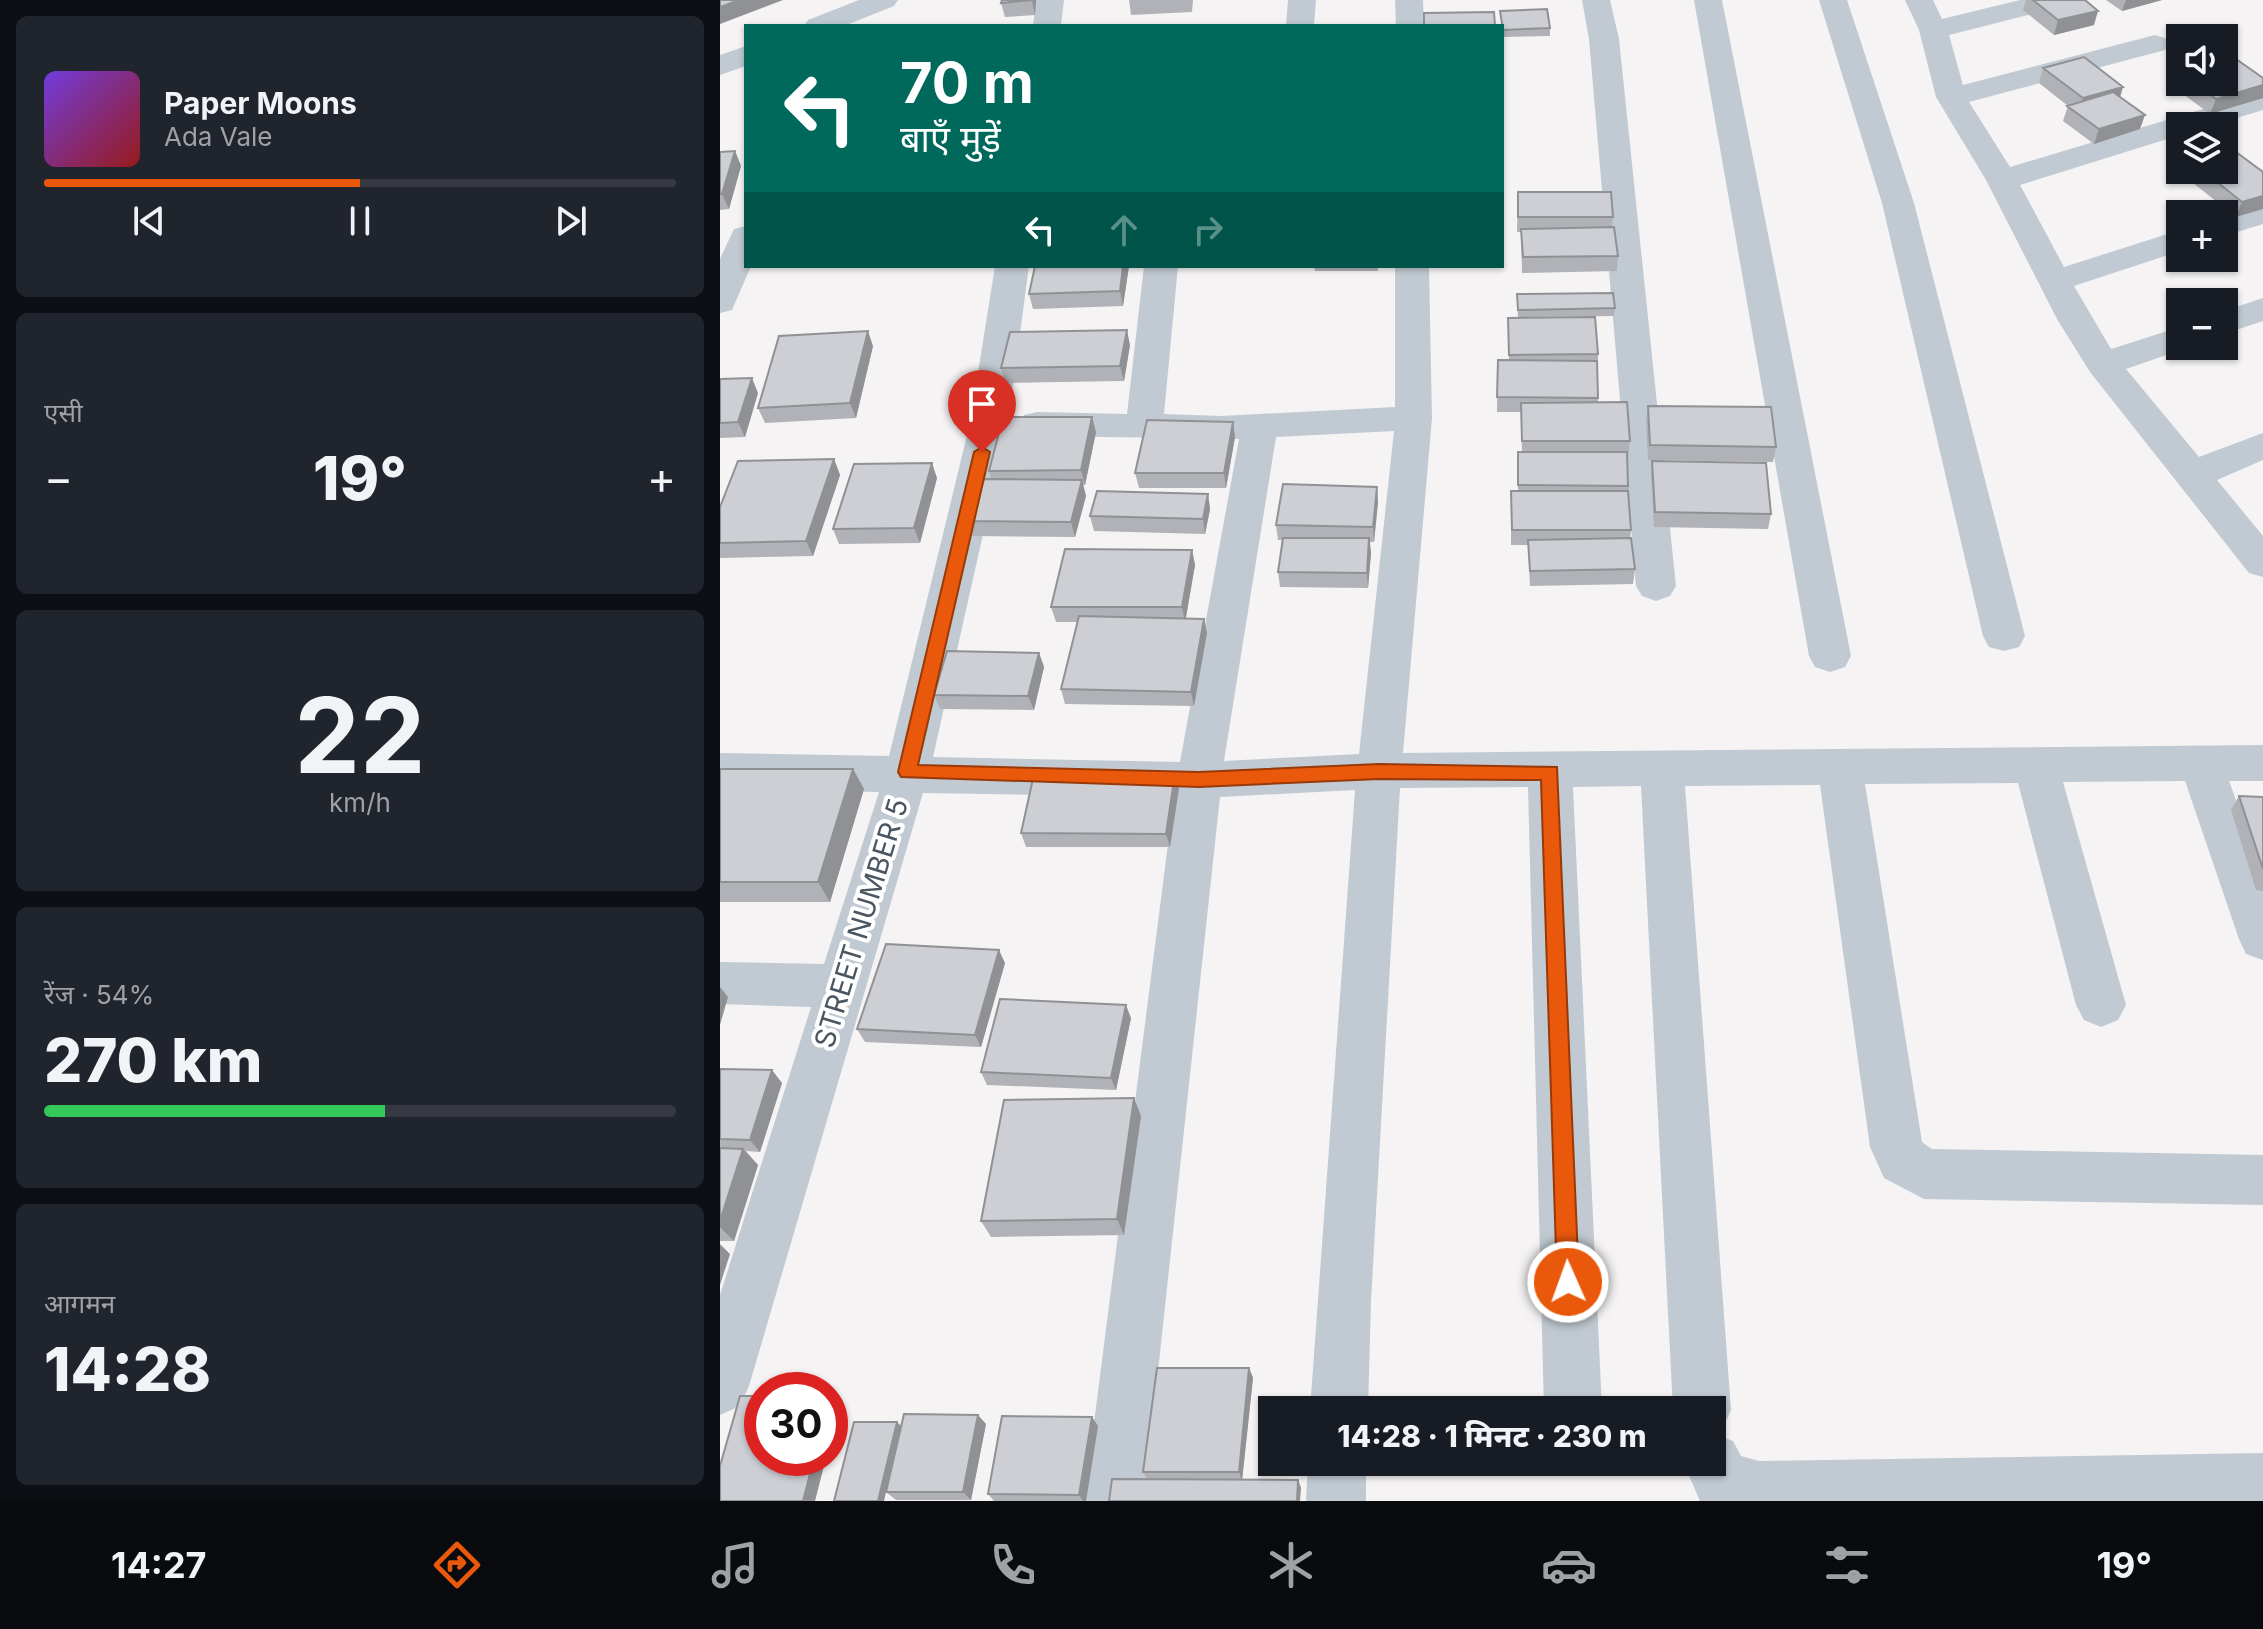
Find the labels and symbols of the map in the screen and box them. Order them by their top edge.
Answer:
pin [948,370,1016,452]
street label: STREET NUMBER 5 [807,794,915,1052]
position arrow [1526,1240,1610,1324]
speed limit sign: 30 [744,1372,848,1476]

